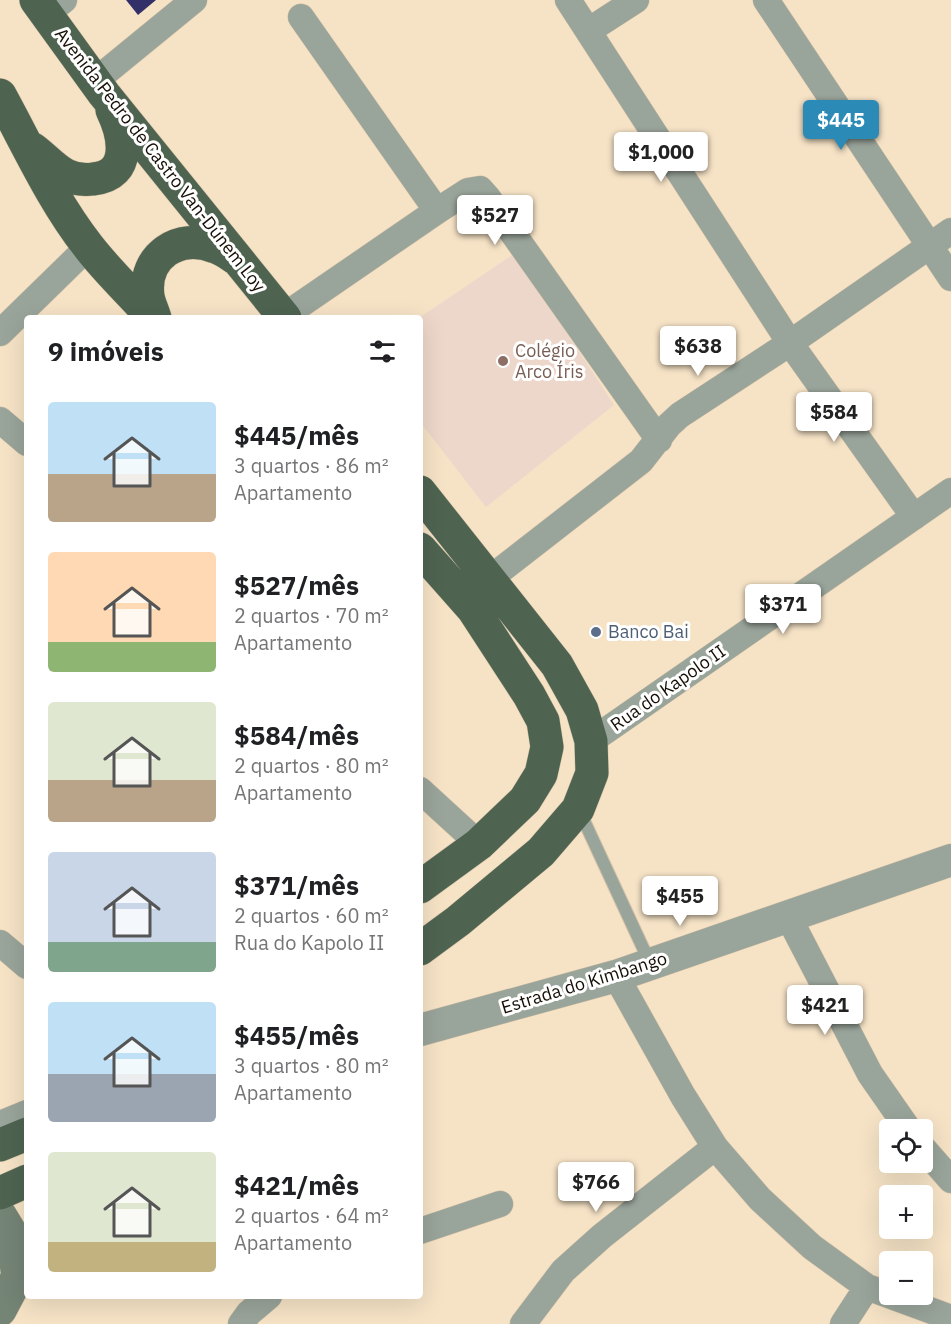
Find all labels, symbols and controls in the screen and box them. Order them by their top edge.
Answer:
street label: Avenida Pedro de Castro Van-Dúnem Loy [50,23,271,297]
pin: $445 [805,100,877,151]
text: $445 [817,106,865,133]
pin: $1,000 [612,132,710,183]
text: $1,000 [628,138,694,165]
pin: $527 [459,195,531,246]
text: $527 [471,201,519,228]
pin: $638 [662,326,734,377]
text: $638 [674,332,722,359]
text: 9 imóveis [48,334,164,368]
icon: filters [366,335,399,368]
place label: Colégio Arco Íris [515,339,583,383]
marker: Colégio Arco Íris [496,354,510,368]
pin: $584 [798,392,870,443]
text: $584 [810,398,858,425]
text: $445/mês [234,418,359,452]
icon: home [96,426,168,498]
text: 3 quartos · 86 m² [234,452,389,479]
text: Apartamento [234,479,352,506]
text: $527/mês [234,568,359,602]
icon: home [96,576,168,648]
pin: $371 [747,584,819,635]
text: $371 [759,590,807,617]
text: 2 quartos · 70 m² [234,602,389,629]
place label: Banco Bai [608,620,689,643]
marker: Banco Bai [589,625,603,639]
text: Apartamento [234,629,352,656]
street label: Rua do Kapolo II [606,639,730,736]
text: $584/mês [234,718,359,752]
icon: home [96,726,168,798]
text: 2 quartos · 80 m² [234,752,389,779]
text: Apartamento [234,779,352,806]
text: $371/mês [234,868,359,902]
icon: home [96,876,168,948]
pin: $455 [644,876,716,927]
text: $455 [656,882,704,909]
text: 2 quartos · 60 m² [234,902,389,929]
text: Rua do Kapolo II [234,929,384,956]
street label: Estrada do Kimbango [498,946,669,1019]
pin: $421 [789,985,861,1036]
text: $421 [801,991,849,1018]
text: $455/mês [234,1018,359,1052]
icon: home [96,1026,168,1098]
text: 3 quartos · 80 m² [234,1052,389,1079]
text: Apartamento [234,1079,352,1106]
map controls [879,1119,933,1305]
button: locate [879,1119,933,1173]
pin: $766 [560,1162,632,1213]
text: $421/mês [234,1168,359,1202]
text: $766 [572,1168,620,1195]
icon: home [96,1176,168,1248]
button: + [879,1185,933,1239]
text: 2 quartos · 64 m² [234,1202,389,1229]
text: Apartamento [234,1229,352,1256]
button: − [879,1251,933,1305]

